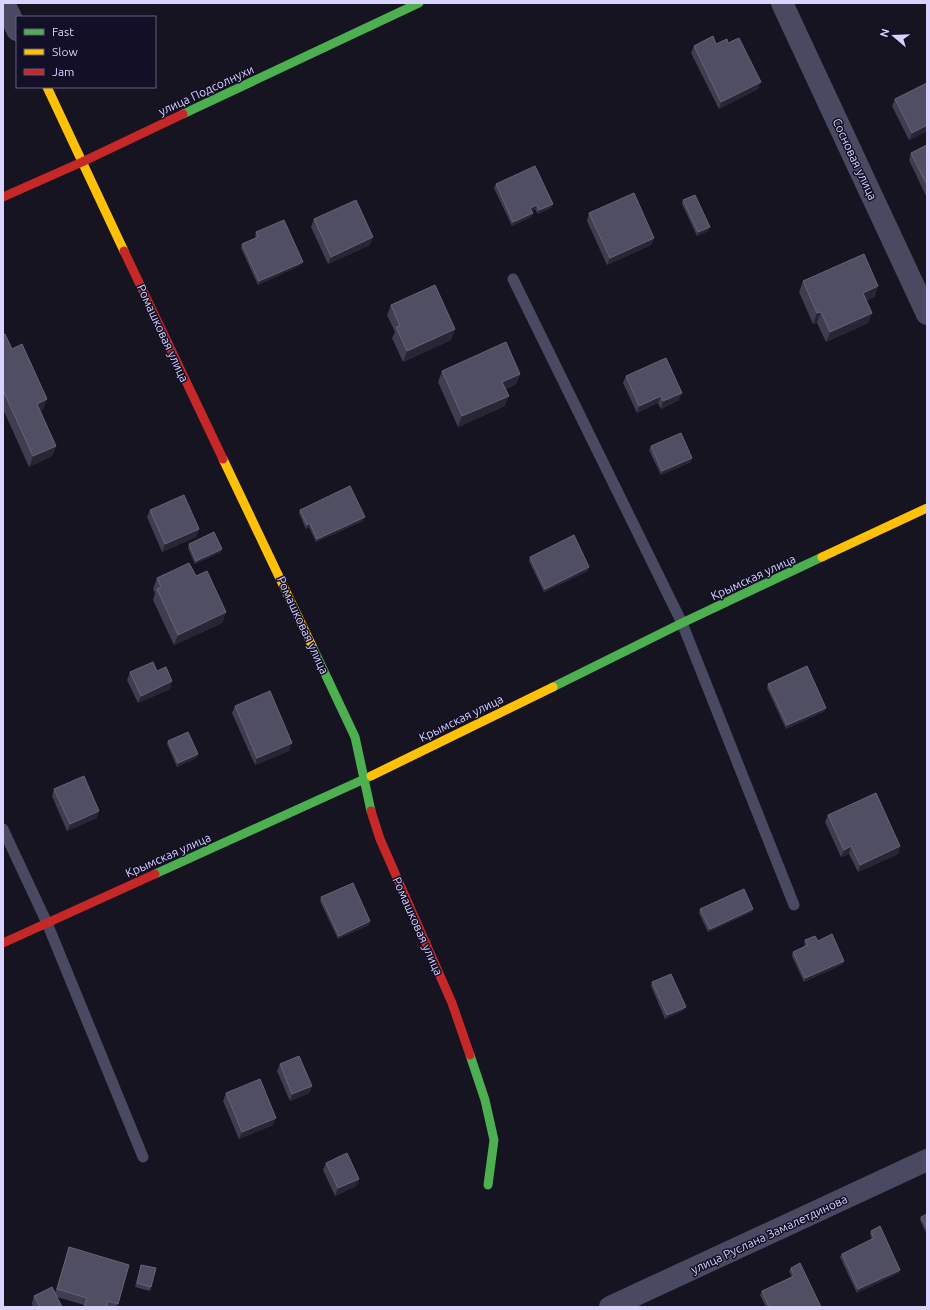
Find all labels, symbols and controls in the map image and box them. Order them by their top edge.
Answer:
legend [16,16,156,88]
north arrow [874,16,914,56]
text: Fast [52,25,74,38]
text: N [878,27,892,39]
text: Slow [52,45,78,58]
street label: улица Подсолнухи [156,62,256,118]
text: Jam [52,65,74,78]
street label: Сосновая улица [830,116,880,202]
street label: Ромашковая улица [135,282,191,384]
street label: Крымская улица [709,552,797,602]
street label: Ромашковая улица [275,574,331,676]
street label: Крымская улица [417,692,505,744]
street label: Крымская улица [123,830,213,880]
street label: Ромашковая улица [390,875,446,977]
street label: улица Руслана Замалетдинова [689,1192,849,1276]

